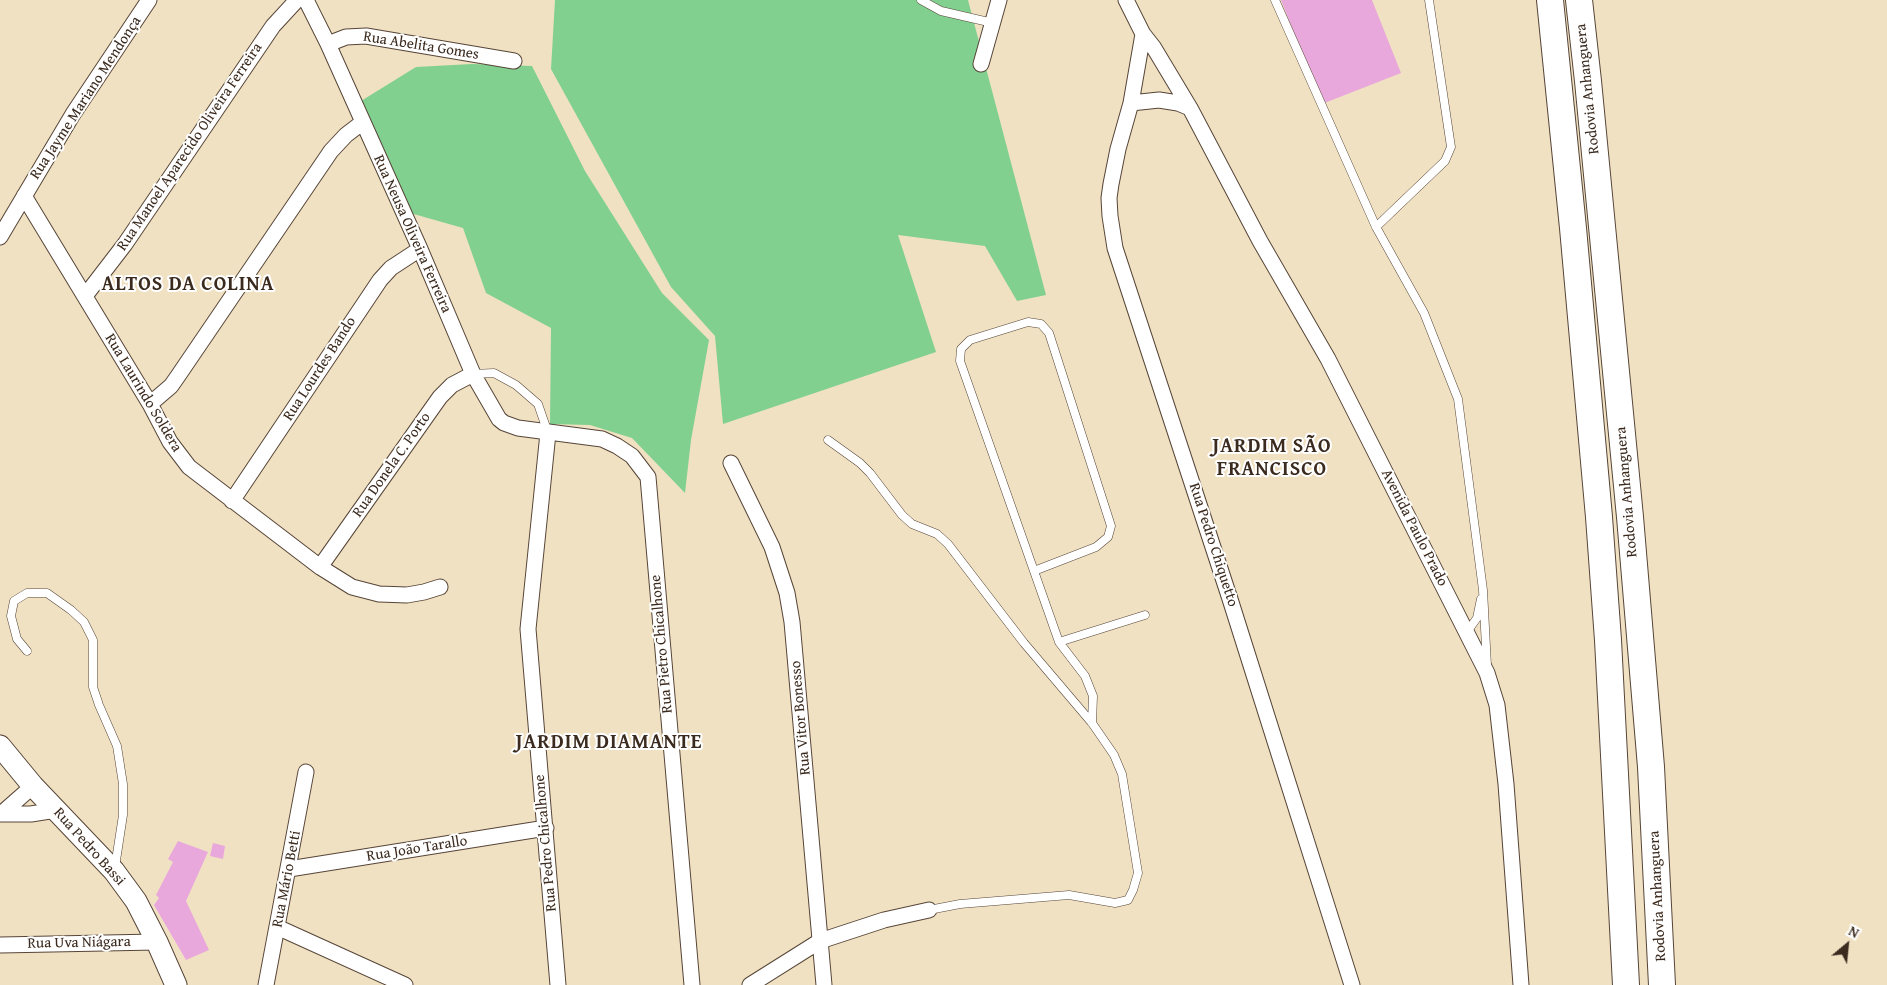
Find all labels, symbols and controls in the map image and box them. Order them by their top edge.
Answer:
street label: Rua Jayme Mariano Mendonça [26,13,146,183]
street label: Rodovia Anhanguera [1572,23,1604,155]
street label: Rua Abelita Gomes [362,28,480,64]
street label: Rua Manoel Aparecido Oliveira Ferreira [114,40,266,254]
street label: Rua Neusa Oliveira Ferreira [369,152,455,316]
district label: ALTOS DA COLINA [100,273,276,297]
street label: Rua Lourdes Bando [280,314,360,424]
street label: Rua Laurindo Soldera [101,331,185,455]
street label: Rua Donela C. Porto [349,409,435,521]
street label: Rodovia Anhanguera [1612,426,1642,558]
district label: JARDIM SÃO FRANCISCO [1211,435,1333,482]
street label: Avenida Paulo Prado [1377,467,1451,589]
street label: Rua Pedro Chiquetto [1184,481,1242,609]
street label: Rua Pietro Chicalhone [647,574,677,714]
street label: Rua Vitor Bonesso [787,660,815,776]
district label: JARDIM DIAMANTE [514,731,704,755]
street label: Rua Pedro Chicalhone [531,774,561,912]
street label: Rua Pedro Bassi [49,804,129,890]
street label: Rua Mário Betti [269,829,305,929]
street label: Rodovia Anhanguera [1646,830,1670,962]
street label: Rua João Tarallo [365,832,469,866]
north arrow [1822,920,1872,970]
text: N [1845,921,1863,943]
street label: Rua Uva Niágara [27,933,131,953]

